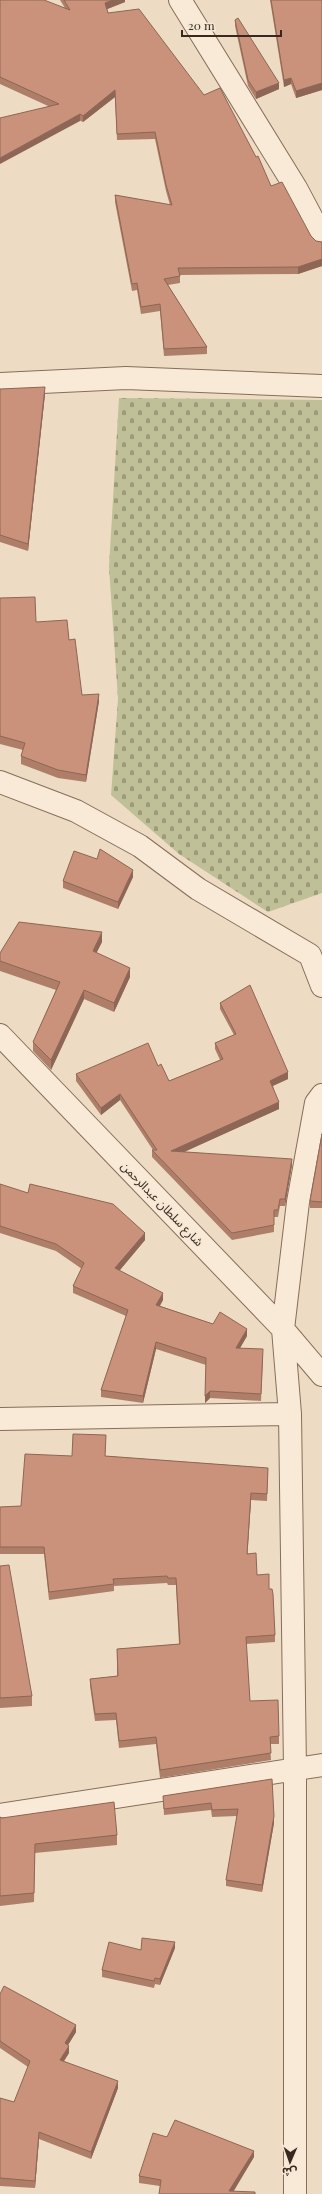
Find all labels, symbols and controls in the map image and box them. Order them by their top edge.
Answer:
scale bar [182,12,281,38]
text: 20 m [188,17,215,33]
street label: شارع سلطان عبدالرحمن [117,1157,207,1251]
north arrow [270,2142,310,2182]
text: ش [282,2165,297,2180]

